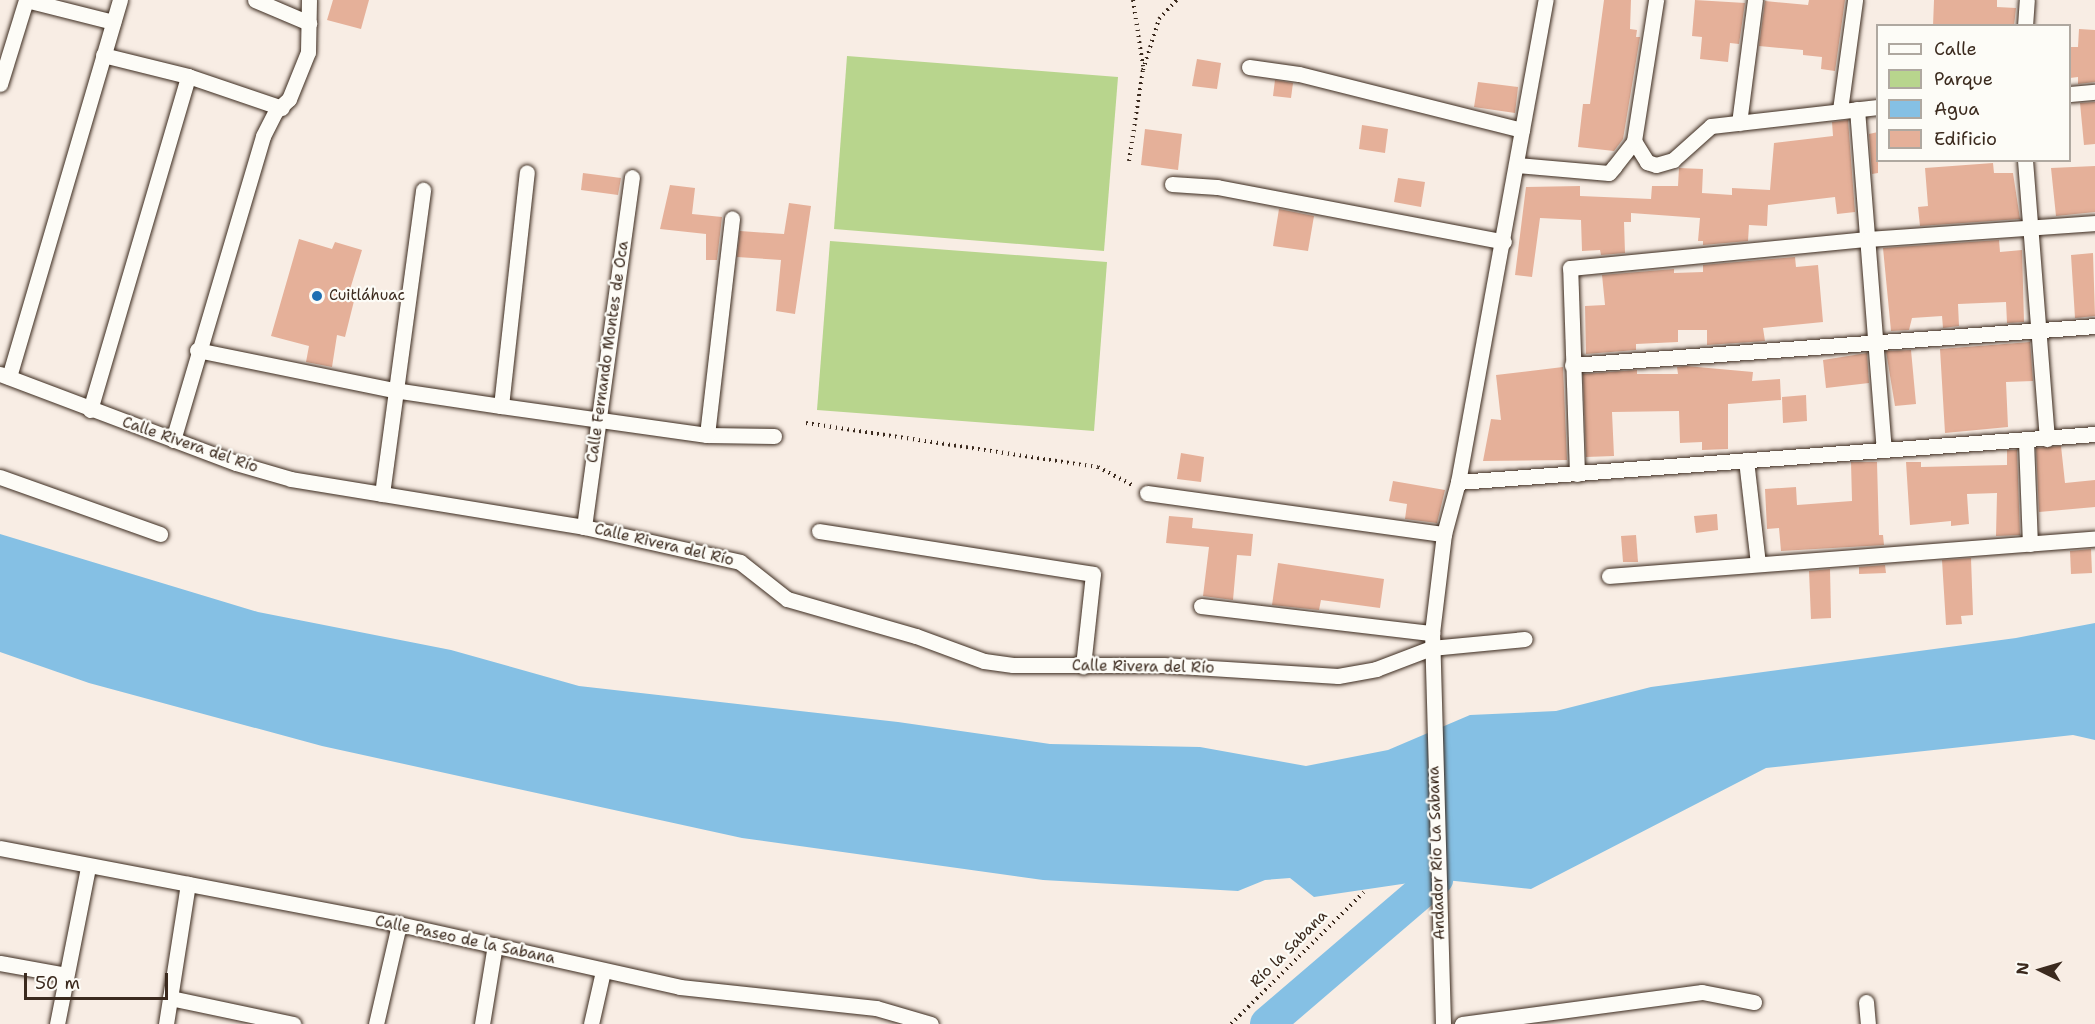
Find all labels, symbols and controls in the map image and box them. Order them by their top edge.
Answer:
legend [1876,24,2071,162]
text: Calle [1934,37,1977,61]
text: Parque [1934,67,1993,91]
text: Agua [1934,97,1979,121]
text: Edificio [1934,127,1997,151]
street label: Calle Fernando Montes de Oca [583,240,633,464]
place label: Cuitláhuac [329,287,405,305]
marker: Cuitláhuac [310,289,324,303]
street label: Calle Rivera del Río [120,413,260,477]
street label: Calle Rivera del Río [593,520,735,570]
street label: Calle Rivera del Río [1072,657,1214,677]
street label: Andador Río La Sabana [1425,766,1449,940]
street label: Río la Sabana [1247,907,1331,991]
street label: Calle Paseo de la Sabana [373,912,557,968]
north arrow [2011,940,2071,1000]
scale bar [27,961,171,999]
text: N [2012,961,2034,976]
text: 50 m [35,971,80,995]

